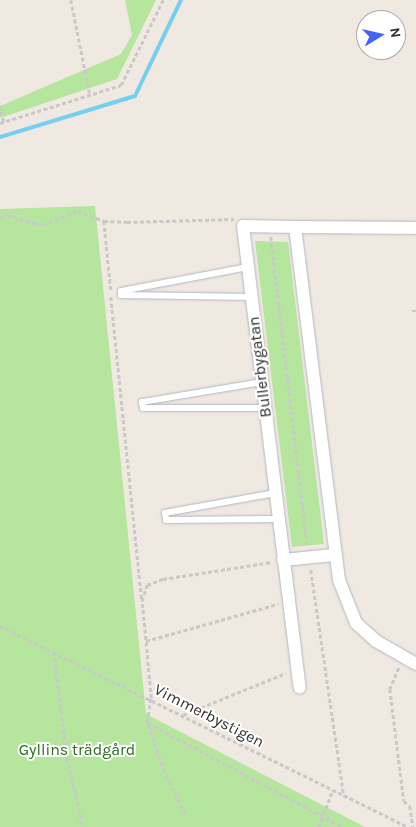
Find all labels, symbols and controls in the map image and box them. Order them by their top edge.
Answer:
north arrow [356,10,406,60]
text: N [386,26,405,39]
street label: Bullerbygatan [244,315,276,419]
street label: Vimmerbystigen [151,680,267,752]
park label: Gyllins trädgård [19,740,135,760]

